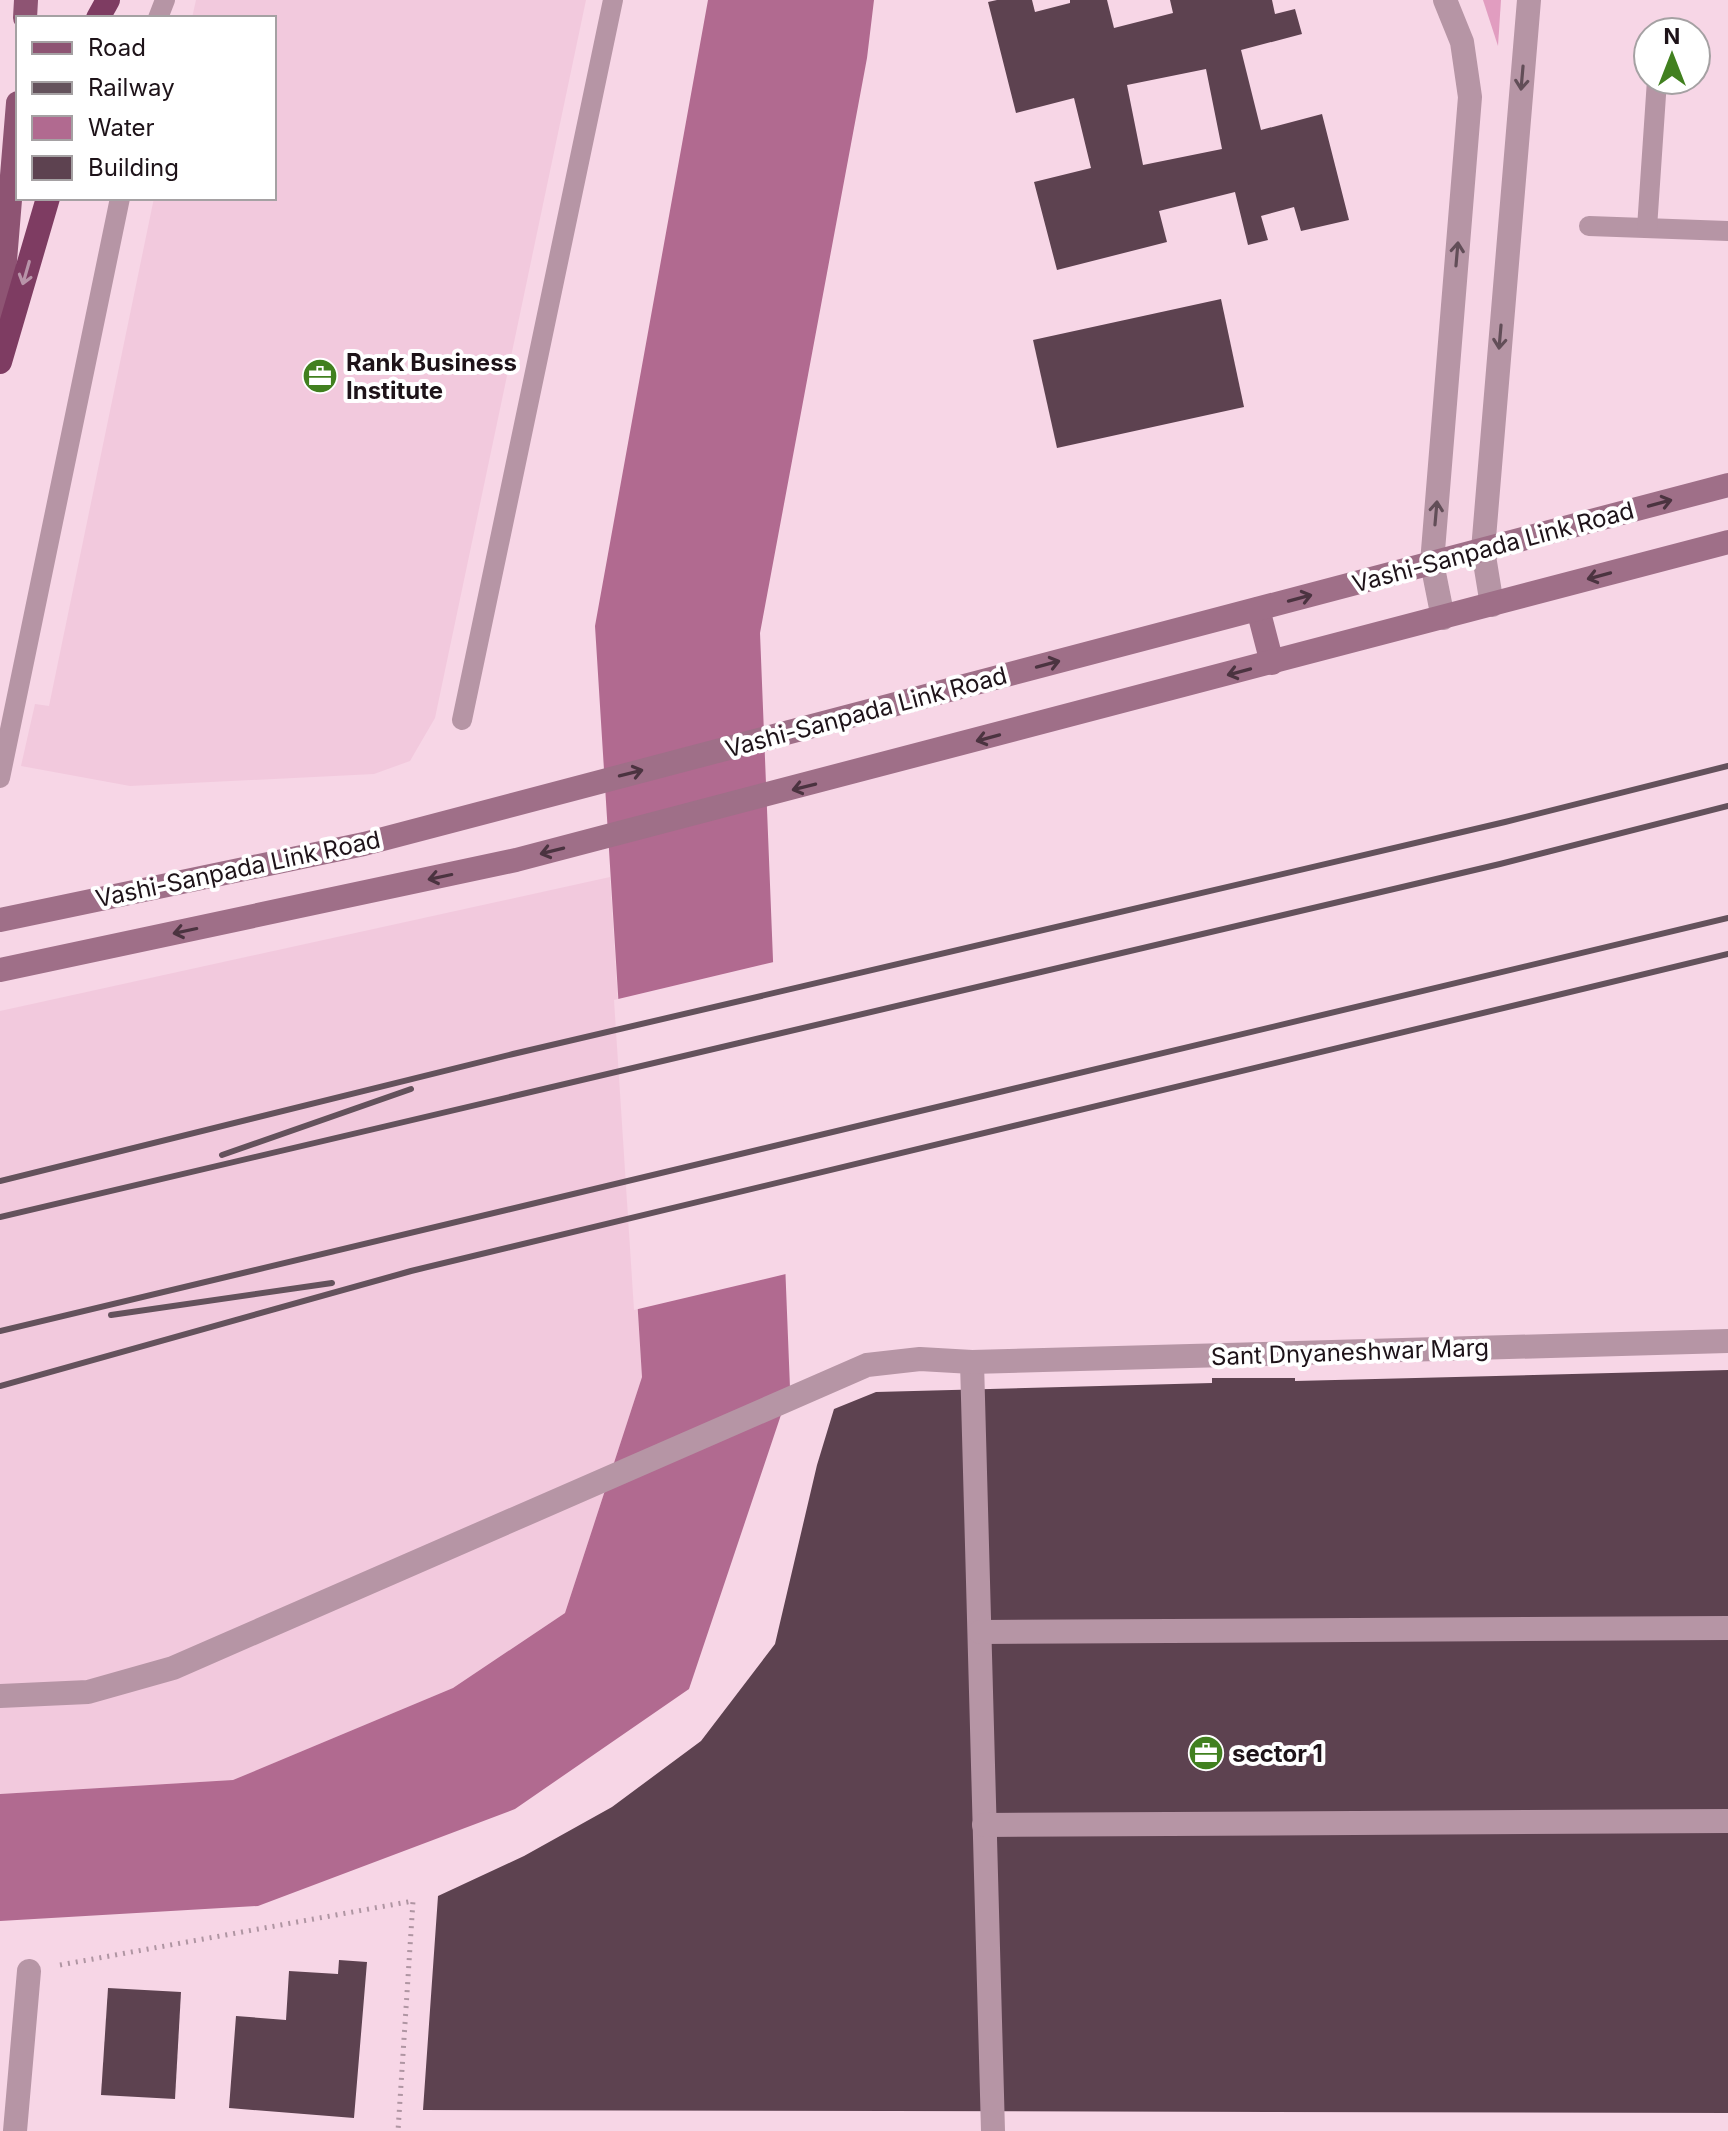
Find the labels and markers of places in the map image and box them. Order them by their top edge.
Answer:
place label: Rank Business Institute [346,348,517,405]
office icon: Rank Business Institute [301,357,339,395]
office icon: sector 1 [1187,1734,1225,1772]
place label: sector 1 [1232,1739,1323,1768]

